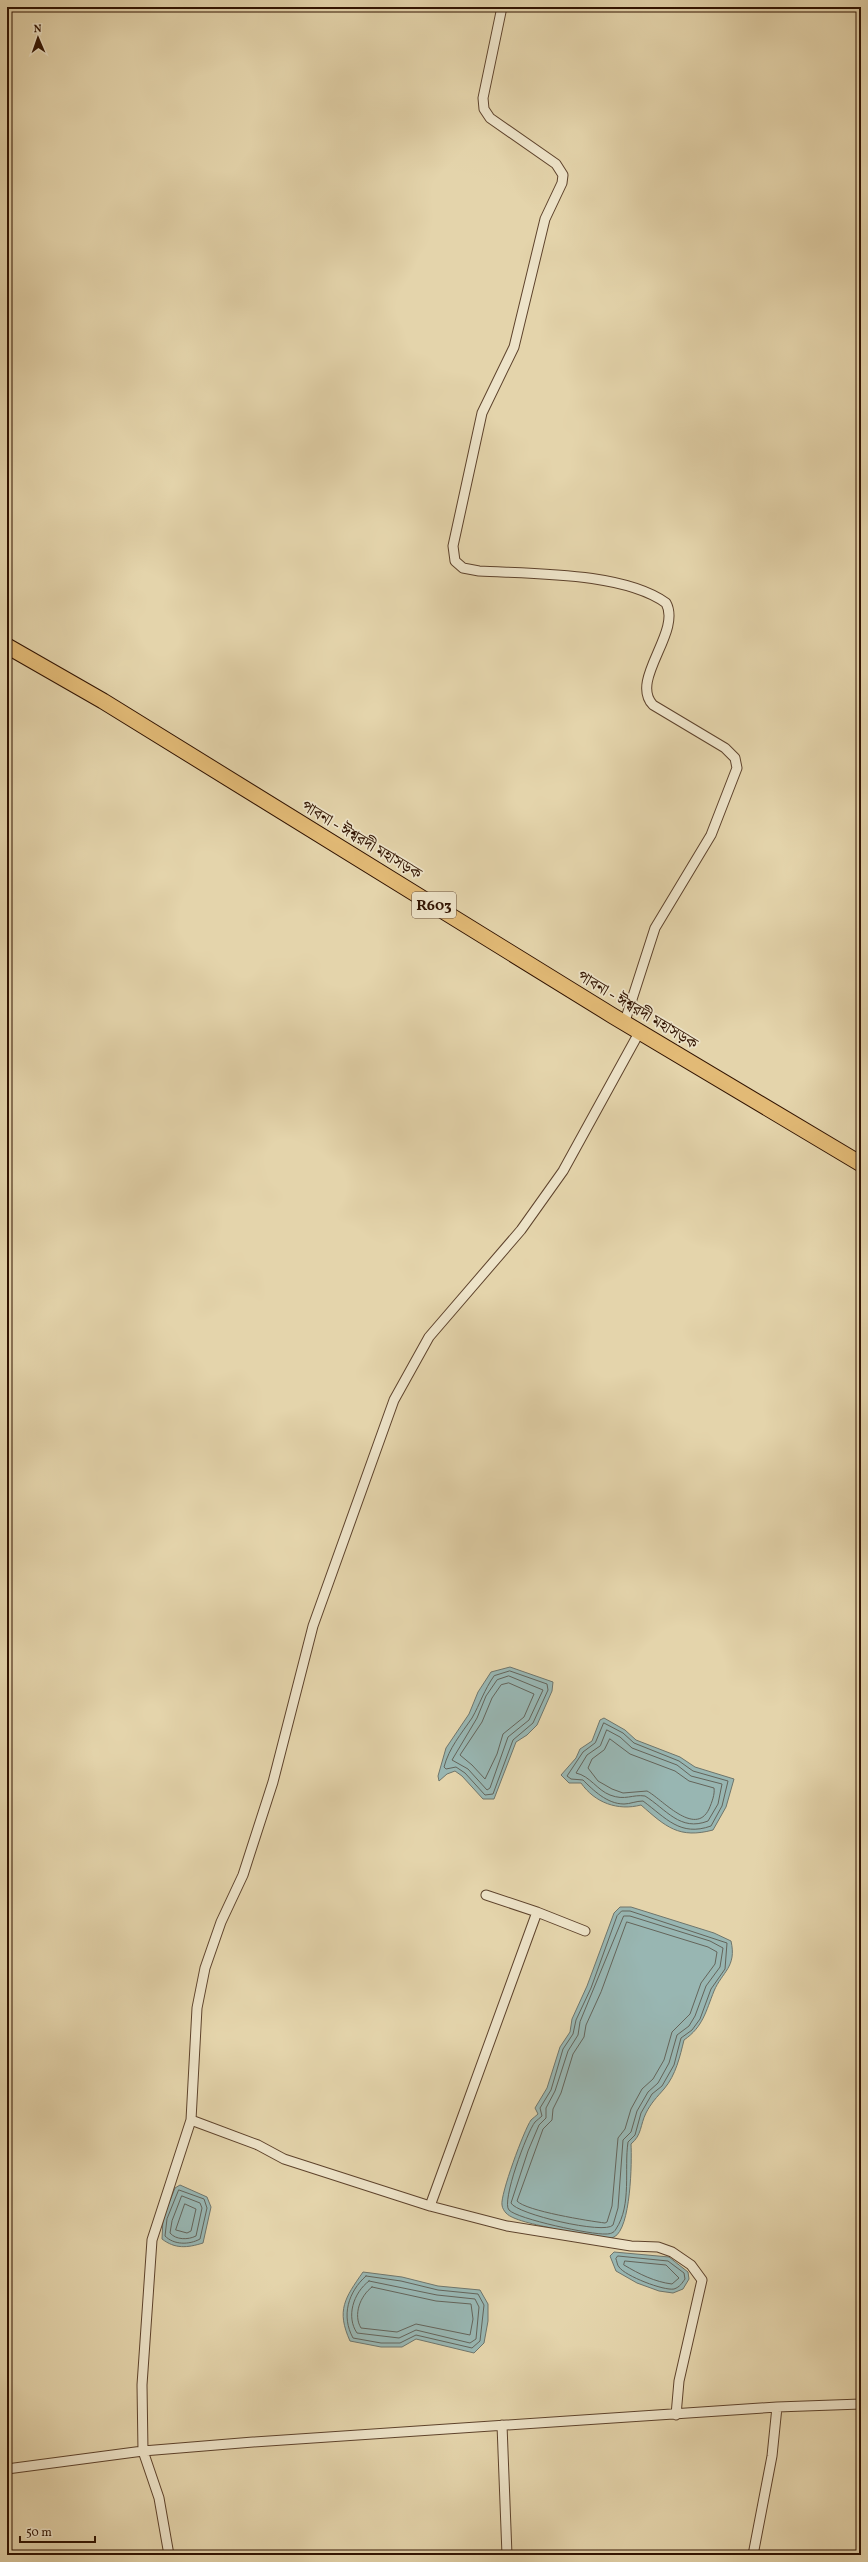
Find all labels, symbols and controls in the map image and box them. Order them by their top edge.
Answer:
north arrow [18,18,58,58]
text: N [33,22,42,37]
street label: পাবনা - ঈশ্বরদী মহাসড়ক [297,796,426,886]
road number: R603 [412,892,456,918]
street label: পাবনা - ঈশ্বরদী মহাসড়ক [573,966,702,1056]
scale bar [20,2518,95,2544]
text: 50 m [26,2525,52,2541]

